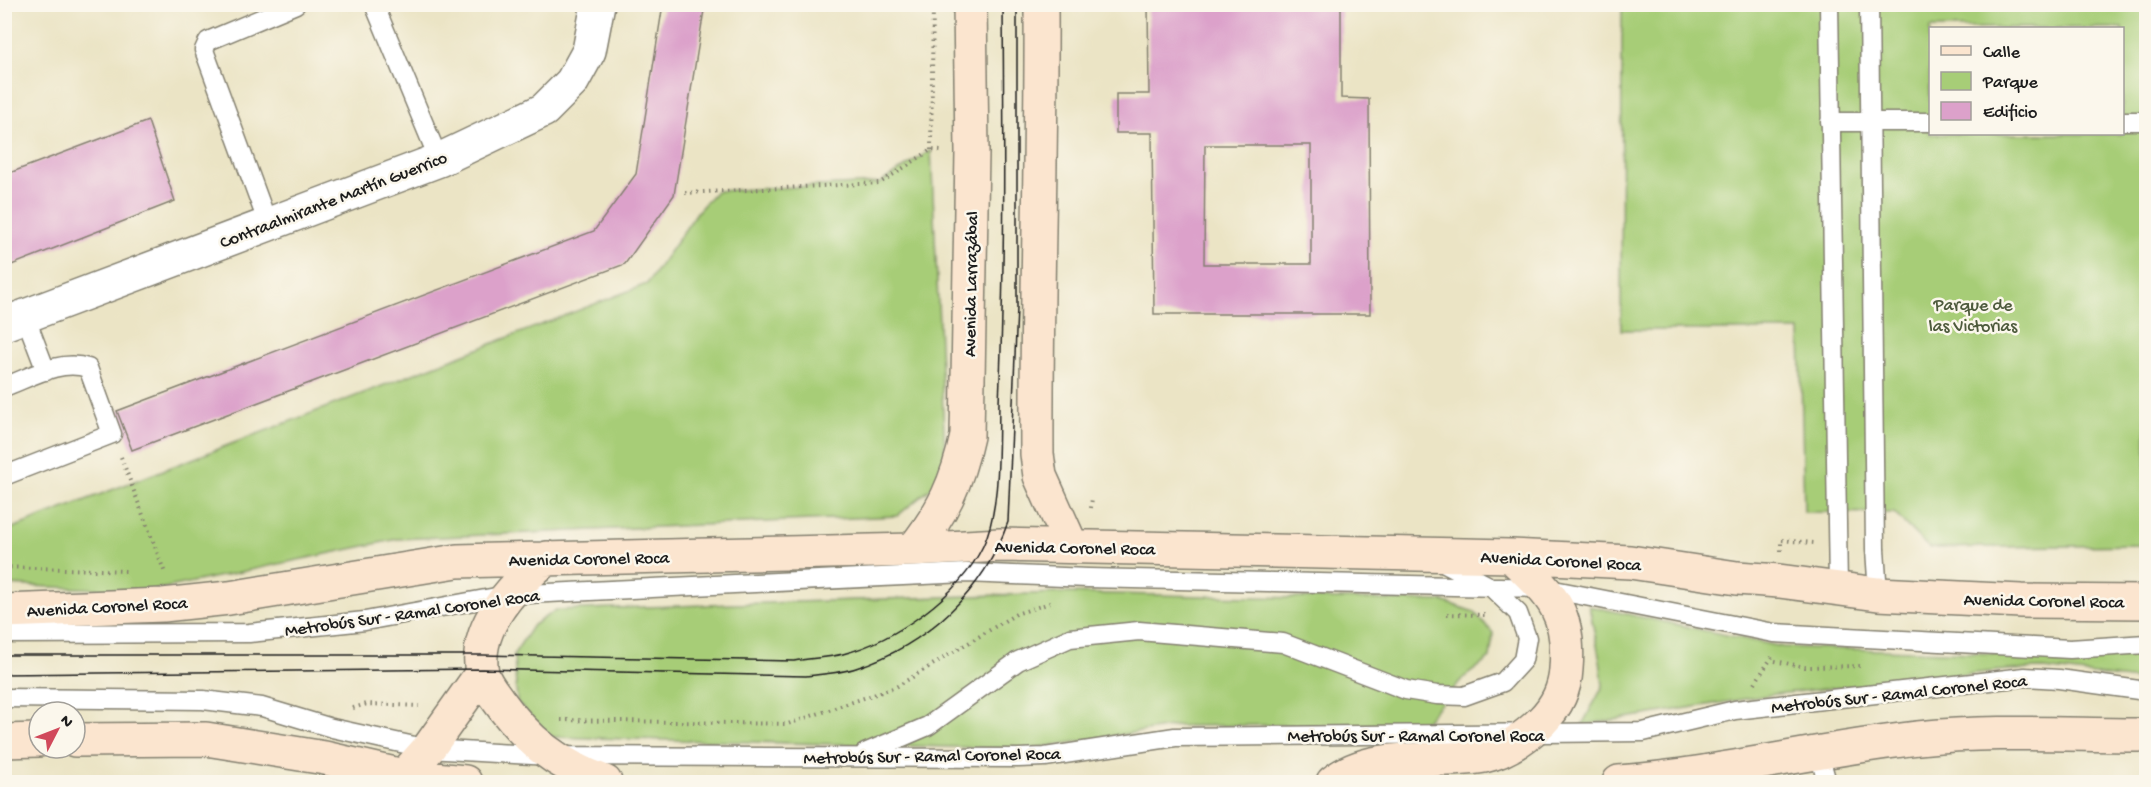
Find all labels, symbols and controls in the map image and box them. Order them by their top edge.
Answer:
legend [1929,27,2124,135]
text: Calle [1983,43,2021,64]
text: Parque [1982,73,2039,94]
text: Edificio [1983,103,2037,124]
street label: Contraalmirante Martín Guerrico [217,148,451,254]
street label: Avenida Larrazábal [961,211,984,357]
park label: Parque de las Victorias [1929,296,2019,338]
street label: Avenida Coronel Roca [994,538,1157,561]
street label: Avenida Coronel Roca [1480,548,1643,577]
street label: Avenida Coronel Roca [508,549,671,572]
street label: Metrobús Sur - Ramal Coronel Roca [284,586,542,643]
street label: Avenida Coronel Roca [1963,591,2126,614]
street label: Avenida Coronel Roca [26,594,189,623]
street label: Metrobús Sur - Ramal Coronel Roca [1770,671,2029,719]
north arrow [27,700,87,760]
text: N [55,712,76,733]
street label: Metrobús Sur - Ramal Coronel Roca [1287,727,1546,748]
street label: Metrobús Sur - Ramal Coronel Roca [803,745,1062,770]

